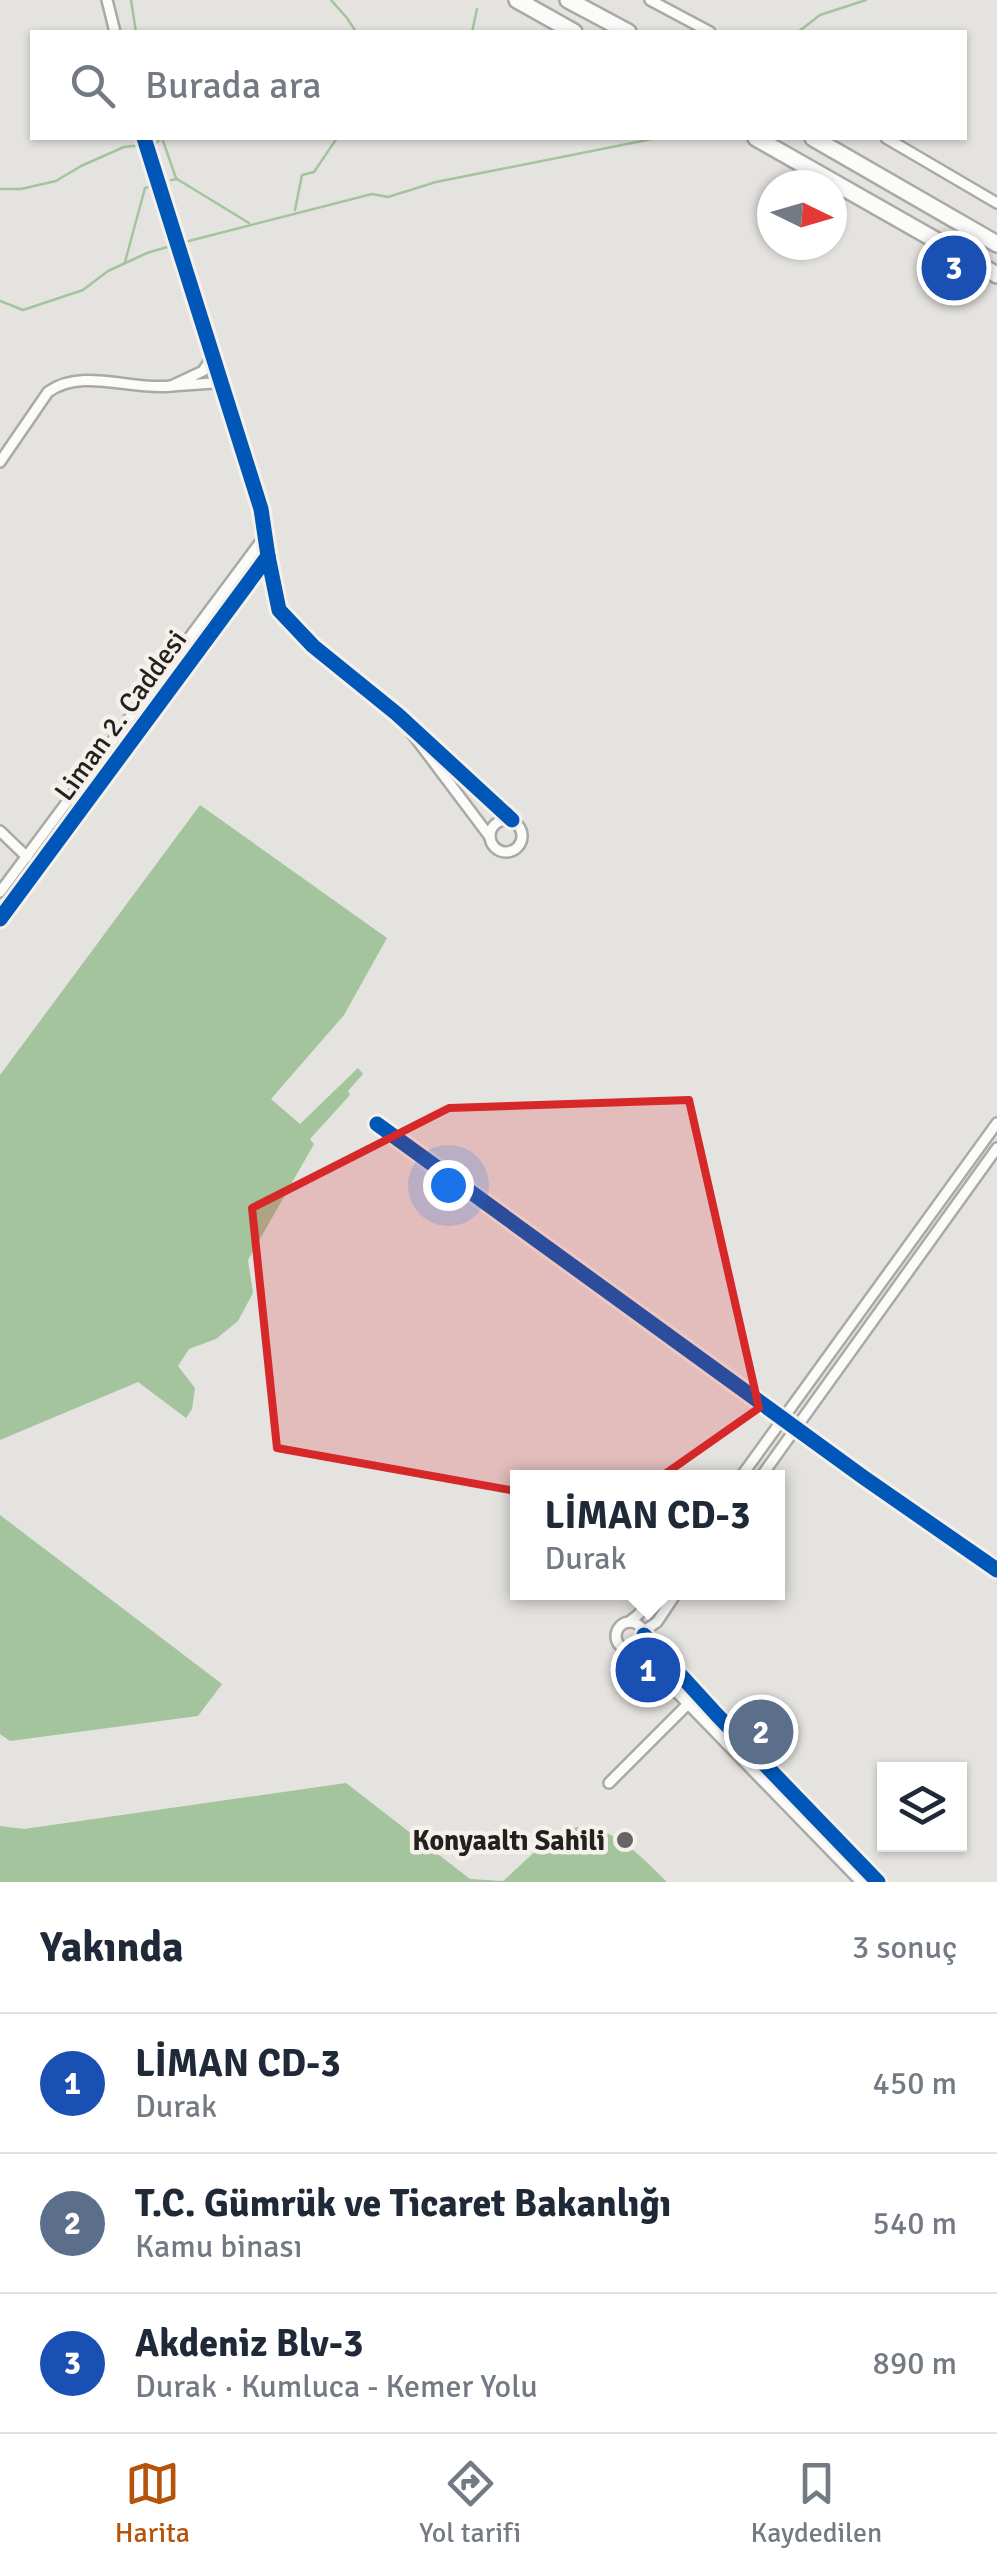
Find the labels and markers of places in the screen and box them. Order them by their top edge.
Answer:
pin: 3 [922,230,986,306]
pin: 1 [616,1632,680,1708]
pin: 2 [728,1694,794,1770]
place label: Konyaaltı Sahili [412,1824,605,1858]
marker: Konyaaltı Sahili [614,1829,636,1851]

